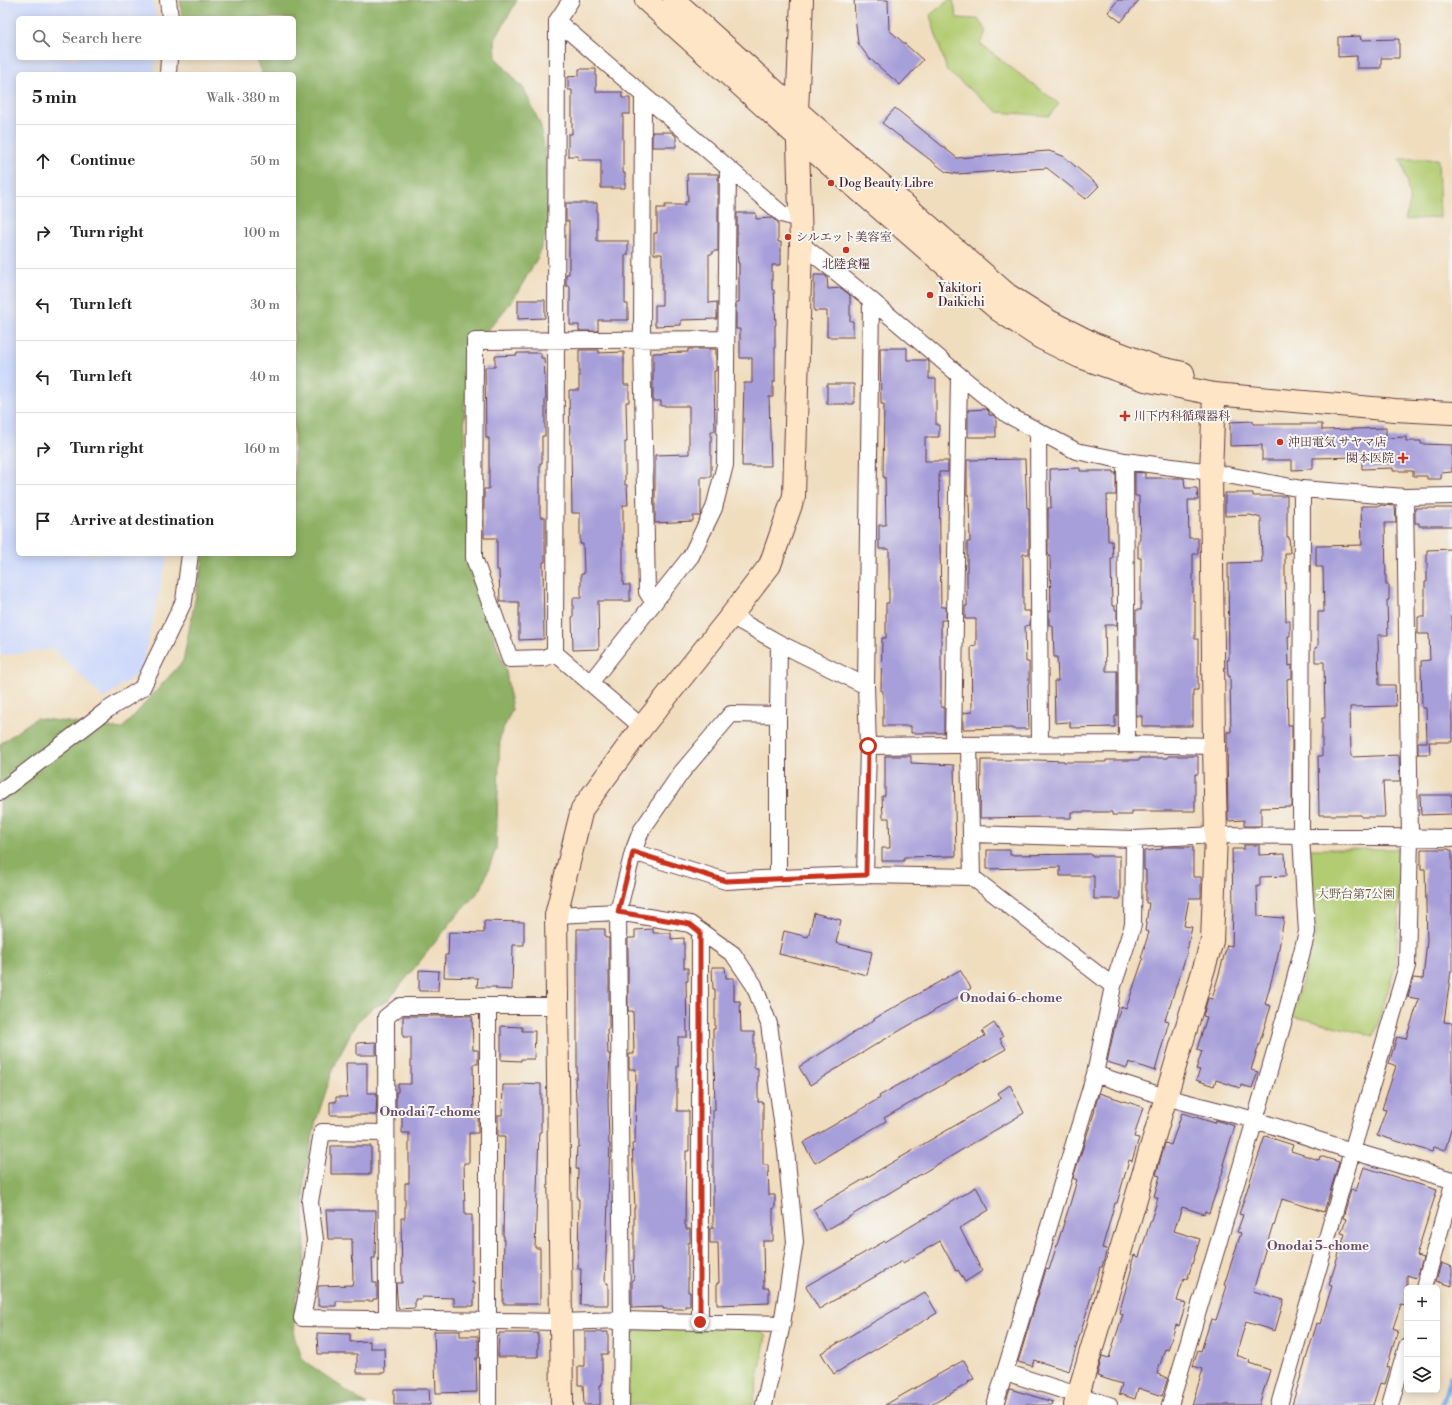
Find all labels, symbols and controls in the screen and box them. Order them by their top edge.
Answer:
search box [16,16,296,60]
icon: search [30,27,52,49]
text: Search here [62,29,142,48]
text: 5 min [32,87,77,109]
text: Walk · 380 m [206,90,280,106]
icon: ahead [32,150,54,172]
text: Continue [70,151,135,170]
text: 50 m [250,153,280,169]
place label: Dog Beauty Libre [839,176,934,191]
marker: Dog Beauty Libre [826,178,836,188]
icon: right [32,222,54,244]
text: Turn right [70,223,144,242]
text: 100 m [244,225,280,241]
place label: シルエット美容室 [796,230,891,245]
marker: シルエット美容室 [783,232,793,242]
marker: 北陸食糧 [841,245,851,255]
place label: 北陸食糧 [822,257,870,272]
place label: Yakitori Daikichi [937,281,985,310]
marker: Yakitori Daikichi [925,290,935,300]
icon: left [32,294,54,316]
text: Turn left [70,295,132,314]
text: 30 m [250,297,280,313]
icon: left [32,366,54,388]
text: Turn left [70,367,132,386]
text: 40 m [250,369,280,385]
place label: 川下内科循環器科 [1134,409,1230,424]
marker: 川下内科循環器科 [1119,410,1131,422]
place label: 沖田電気 サヤマ店 [1288,435,1386,450]
marker: 沖田電気 サヤマ店 [1275,437,1285,447]
icon: right [32,438,54,460]
text: Turn right [70,439,144,458]
text: 160 m [244,441,280,457]
place label: 関本医院 [1346,451,1394,466]
marker: 関本医院 [1397,452,1409,464]
icon: arrive [32,510,54,532]
text: Arrive at destination [70,511,214,530]
route start [859,737,877,755]
park label: 大野台第7公園 [1317,887,1395,902]
district label: Onodai 6-chome [960,990,1062,1006]
district label: Onodai 7-chome [379,1104,481,1120]
district label: Onodai 5-chome [1267,1238,1369,1254]
map controls [1404,1285,1440,1393]
button: + [1404,1285,1440,1321]
route end [691,1313,709,1331]
button: − [1404,1321,1440,1357]
button: layers [1404,1357,1440,1393]

